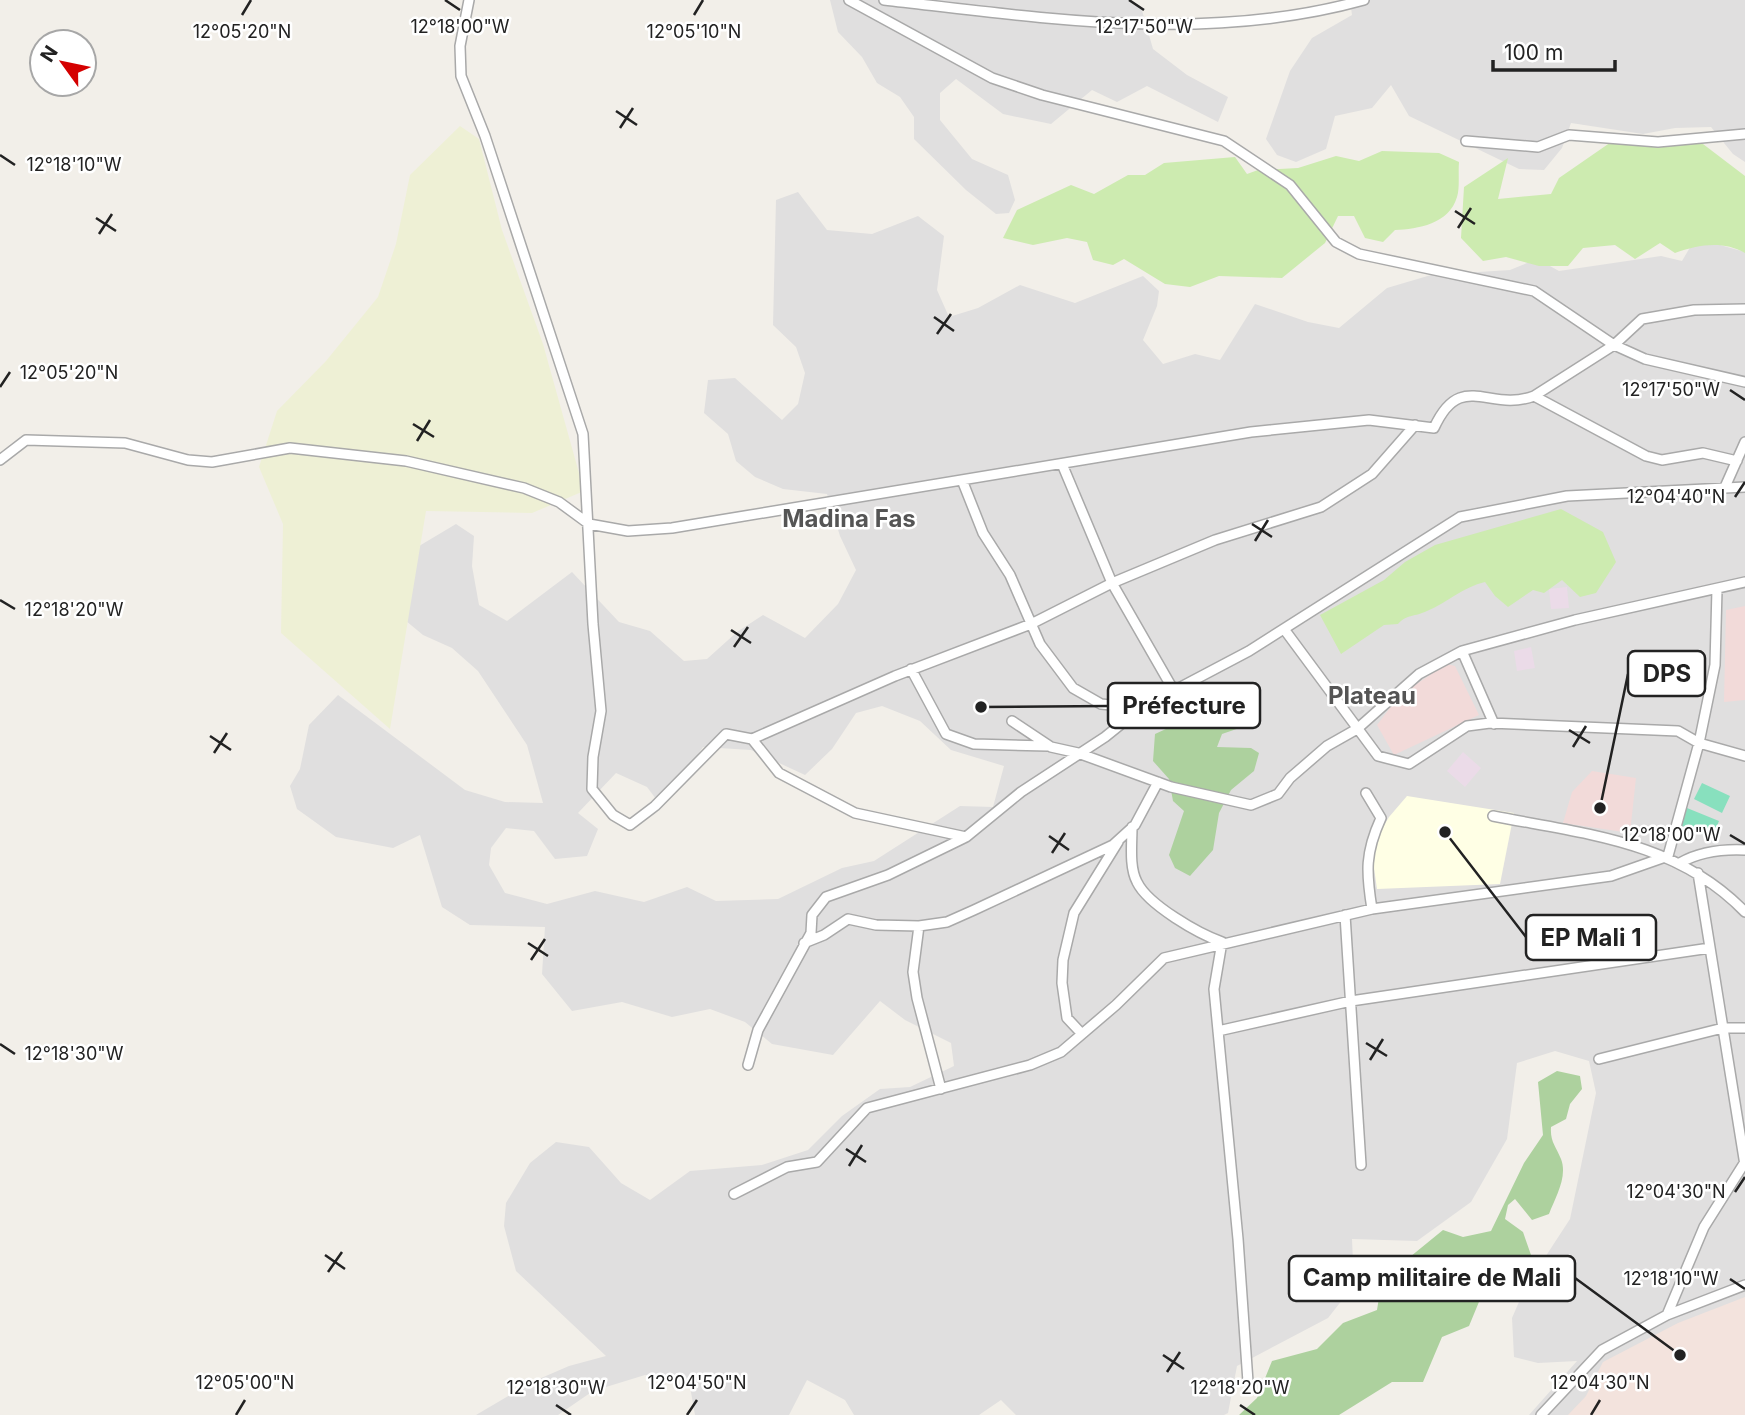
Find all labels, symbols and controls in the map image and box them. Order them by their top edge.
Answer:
text: 12°18'00"W [410,16,510,37]
text: 12°17'50"W [1095,16,1193,37]
text: 12°05'20"N [193,21,291,42]
text: 12°05'10"N [647,21,741,42]
north arrow [28,28,98,98]
scale bar [1493,28,1616,72]
text: 100 m [1504,40,1563,65]
text: N [36,42,63,66]
text: 12°18'10"W [26,154,122,175]
text: 12°05'20"N [20,362,118,383]
text: 12°17'50"W [1622,379,1720,400]
text: 12°04'40"N [1627,486,1725,507]
district label: Madina Fas [782,504,916,533]
text: 12°18'20"W [25,599,124,620]
callout: DPS [1628,651,1705,696]
text: DPS [1643,659,1691,688]
district label: Plateau [1328,681,1416,710]
callout: Préfecture [1108,683,1260,728]
text: Préfecture [1122,691,1246,720]
text: 12°18'00"W [1621,824,1721,845]
callout: EP Mali 1 [1526,915,1656,960]
text: EP Mali 1 [1540,923,1642,952]
text: 12°18'30"W [25,1043,124,1064]
text: 12°04'30"N [1626,1181,1726,1202]
callout: Camp militaire de Mali [1289,1256,1575,1301]
text: Camp militaire de Mali [1303,1263,1561,1292]
text: 12°18'10"W [1623,1268,1719,1289]
text: 12°05'00"N [196,1372,294,1393]
text: 12°04'50"N [647,1372,747,1393]
text: 12°04'30"N [1550,1372,1650,1393]
text: 12°18'30"W [507,1377,606,1398]
text: 12°18'20"W [1191,1377,1290,1398]

